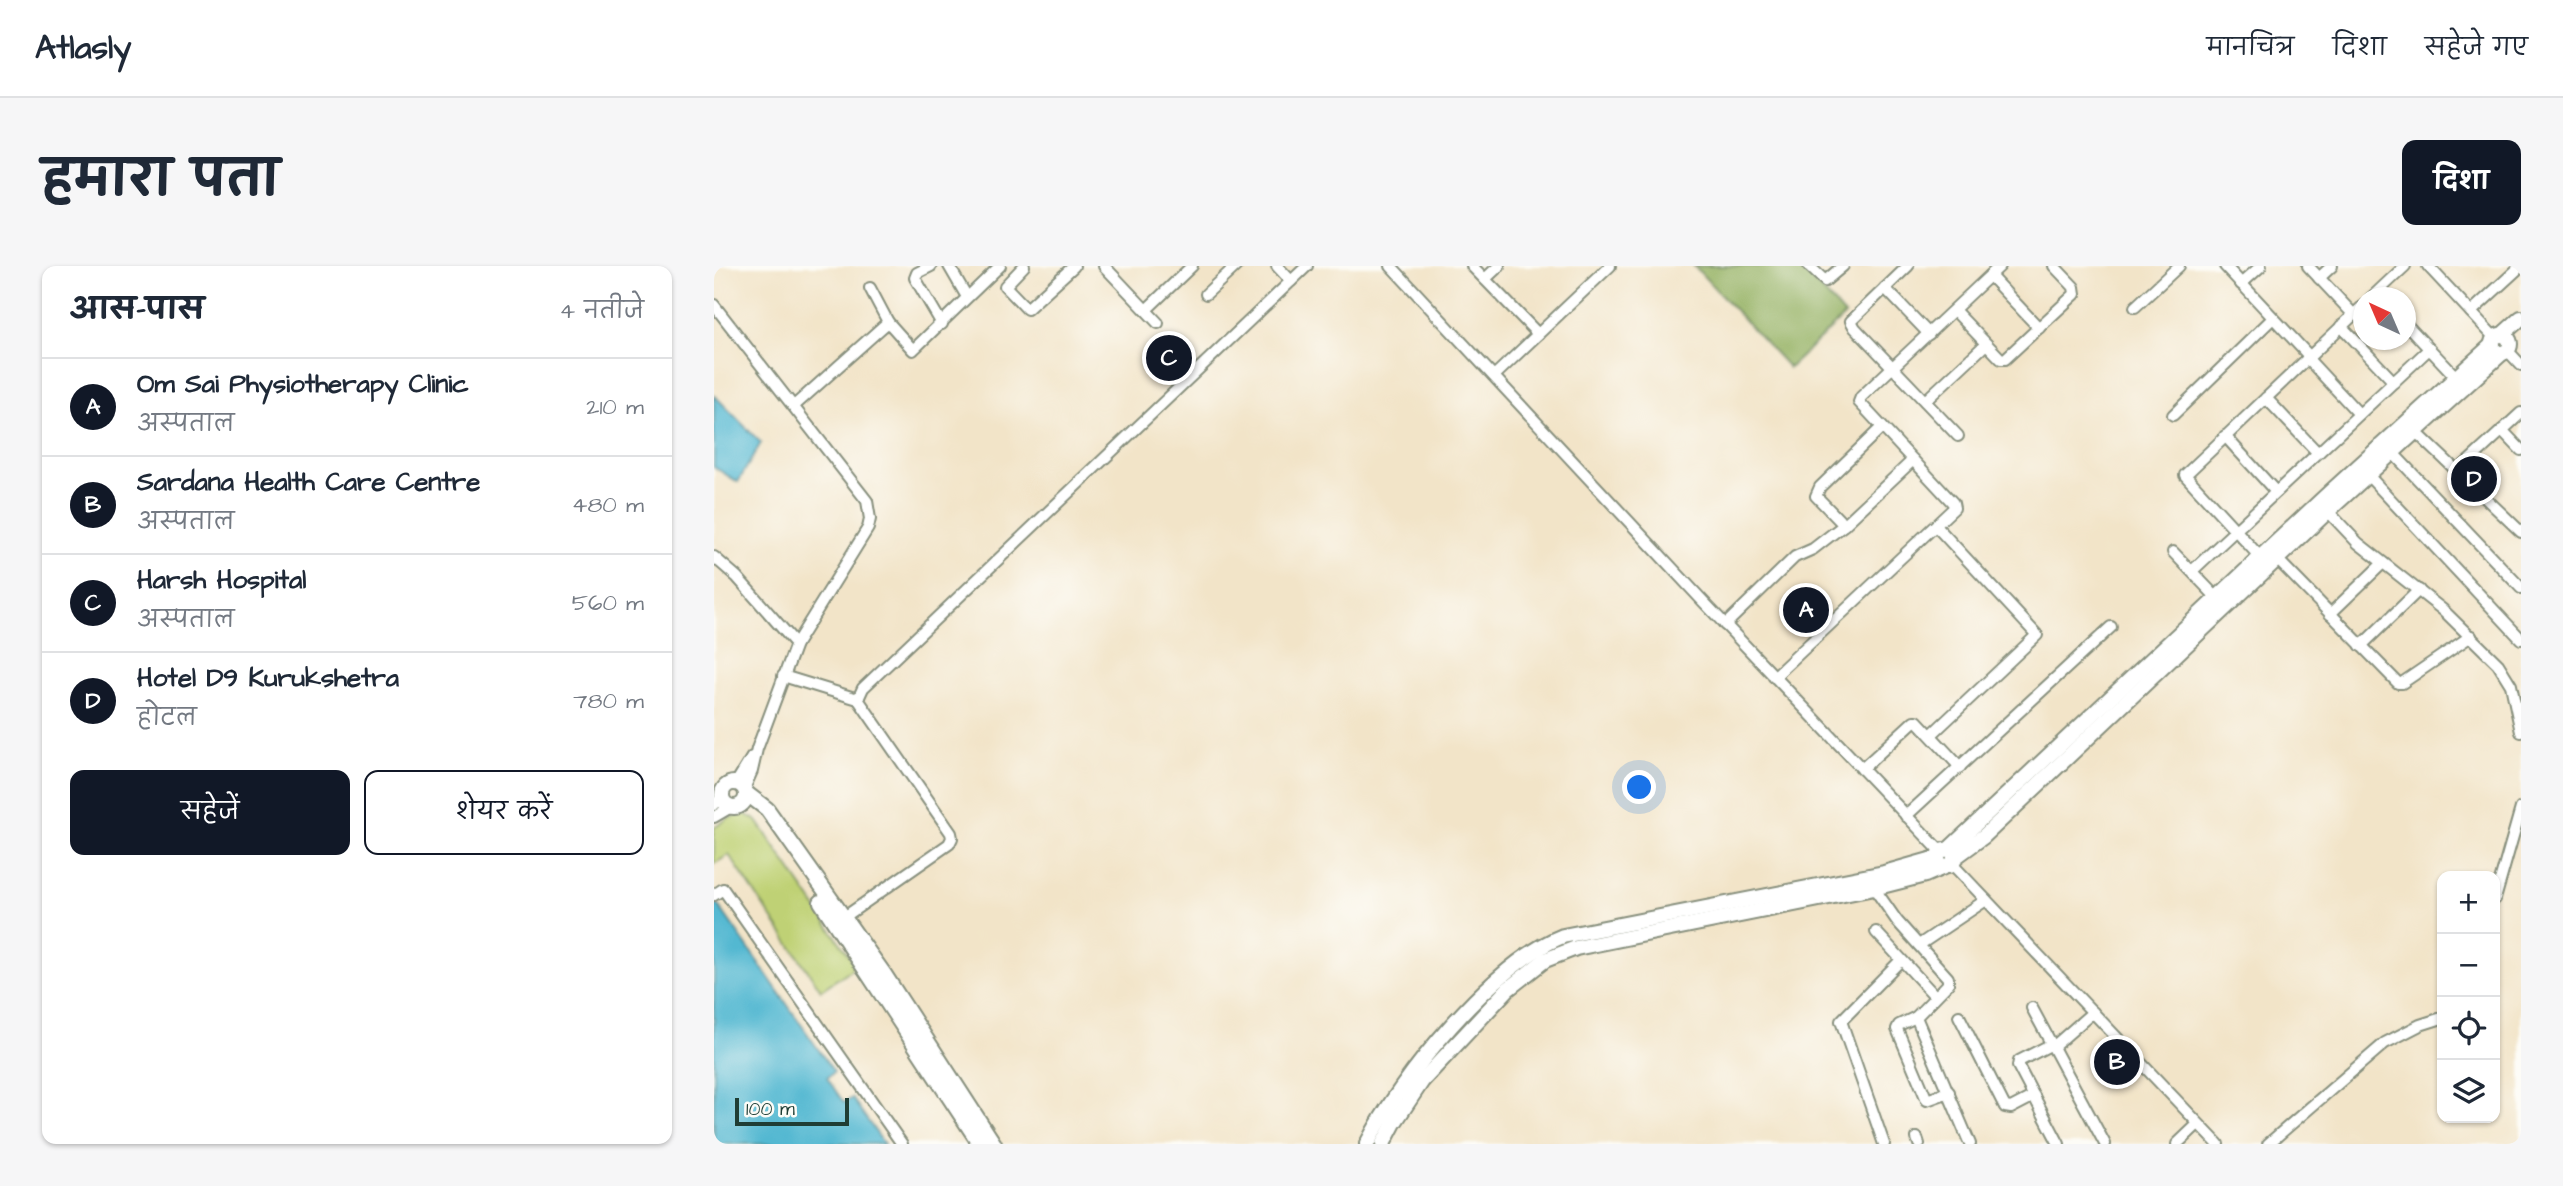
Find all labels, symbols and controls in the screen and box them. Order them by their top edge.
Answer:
text: Atlasly [35,25,131,71]
text: मानचित्र [2206,31,2294,65]
text: दिशा [2332,31,2387,65]
text: सहेजे गए [2425,31,2528,65]
button: दिशा [2402,140,2521,225]
text: हमारा पता [42,147,279,215]
north arrow [2353,287,2416,350]
text: आस-पास [70,289,204,331]
text: 4 नतीजे [559,295,644,327]
pin: C [1146,332,1192,384]
text: Om Sai Physiotherapy Clinic [137,366,469,402]
text: A [86,391,100,423]
text: 210 m [586,391,644,423]
text: अस्पताल [137,408,235,440]
pin: D [2451,453,2497,505]
text: Sardana Health Care Centre [137,464,480,500]
text: B [85,489,101,521]
text: 480 m [572,489,644,521]
text: अस्पताल [137,506,235,538]
text: Harsh Hospital [137,562,306,598]
pin: A [1783,584,1829,636]
text: C [85,587,101,619]
text: 560 m [572,587,644,619]
text: अस्पताल [137,604,235,636]
text: Hotel D9 Kurukshetra [137,660,399,696]
text: D [86,685,100,717]
text: 780 m [573,685,644,717]
text: होटल [137,702,197,734]
button: सहेजें [70,770,350,855]
button: शेयर करें [364,770,644,855]
your location [1622,770,1656,804]
map controls [2437,871,2500,1123]
button: + [2437,871,2500,934]
button: − [2437,934,2500,997]
button: locate [2437,997,2500,1060]
pin: B [2094,1036,2140,1088]
button: layers [2437,1060,2500,1123]
scale bar [735,1095,849,1127]
text: 100 m [746,1096,795,1123]

